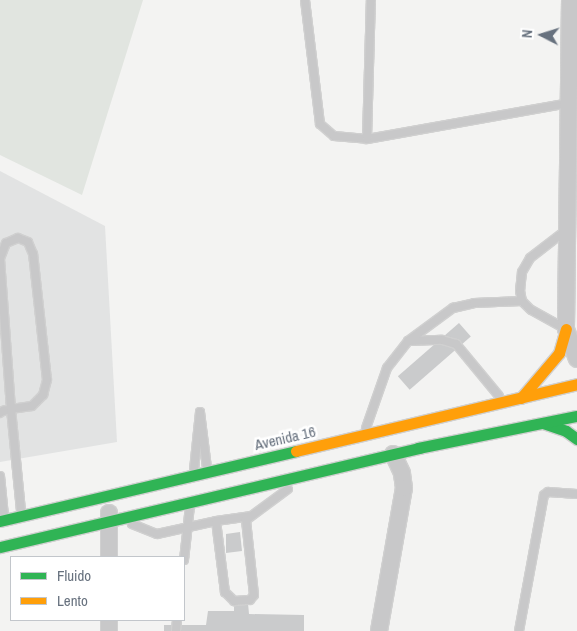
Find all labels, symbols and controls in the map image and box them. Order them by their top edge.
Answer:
north arrow [517,10,567,60]
text: N [518,29,536,39]
street label: Avenida 16 [253,422,317,454]
legend [10,556,185,621]
text: Fluido [57,565,91,586]
text: Lento [57,590,88,611]

